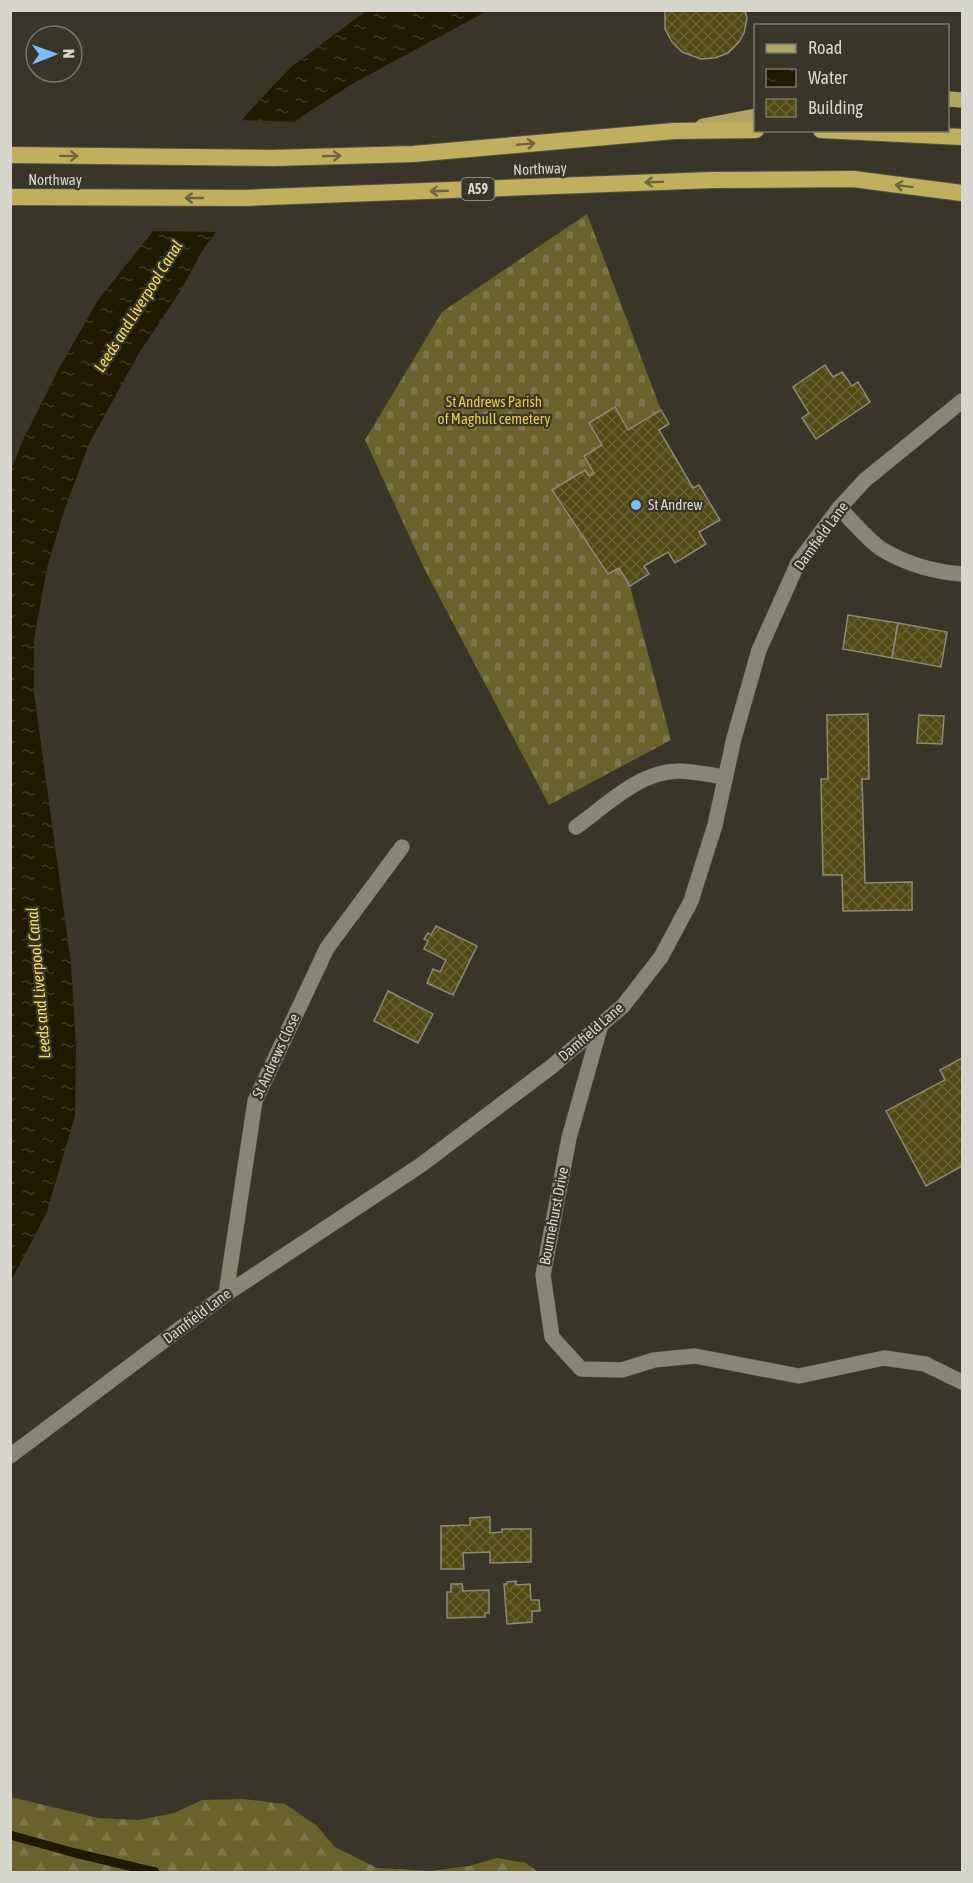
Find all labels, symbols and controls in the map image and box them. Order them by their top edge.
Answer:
north arrow [24,24,84,84]
legend [754,24,949,132]
text: Road [808,37,842,58]
text: N [60,49,78,59]
text: Water [808,67,848,88]
text: Building [808,97,863,118]
one-way arrow [516,138,536,149]
one-way arrow [58,150,78,162]
one-way arrow [321,151,341,162]
street label: Northway [513,159,567,178]
street label: Northway [28,171,82,188]
one-way arrow [645,177,665,188]
road number: A59 [462,178,494,200]
one-way arrow [895,180,915,191]
one-way arrow [429,185,449,196]
one-way arrow [185,192,205,204]
water label: Leeds and Liverpool Canal [90,237,187,376]
park label: St Andrews Parish of Maghull cemetery [438,393,550,427]
place label: St Andrew [648,496,702,513]
marker: St Andrew [629,498,643,512]
street label: Damfield Lane [790,498,851,573]
water label: Leeds and Liverpool Canal [22,906,55,1059]
street label: Damfield Lane [555,999,627,1064]
street label: St Andrews Close [249,1011,303,1101]
street label: Bournehurst Drive [536,1165,571,1266]
street label: Damfield Lane [159,1284,234,1347]

